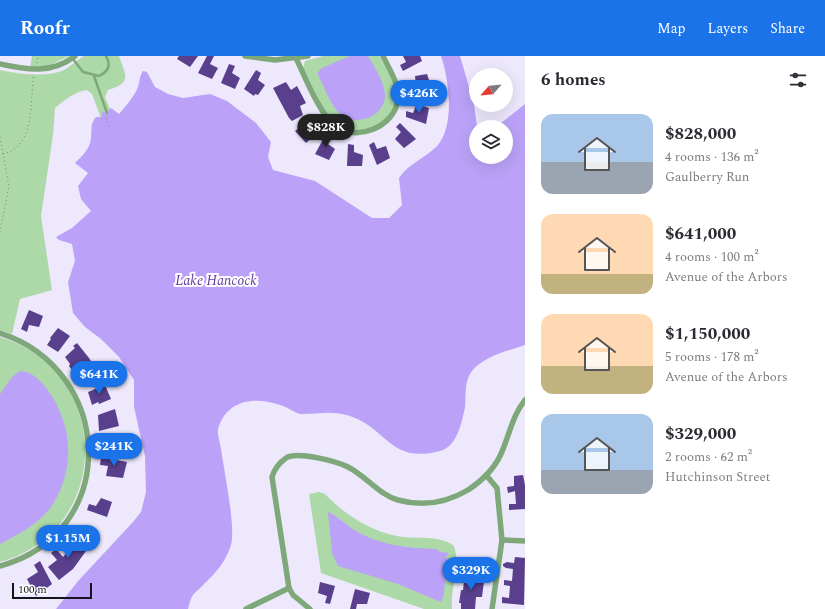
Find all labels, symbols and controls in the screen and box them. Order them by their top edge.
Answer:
text: Roofr [20,14,70,43]
text: Map [657,18,686,39]
text: Layers [708,18,748,39]
text: Share [770,18,805,39]
text: 6 homes [541,67,606,93]
north arrow [469,68,513,112]
map controls [469,68,513,164]
icon: filters [787,69,809,91]
pin: $426K [391,80,447,114]
text: $426K [399,83,439,103]
pin: $828K [298,114,354,148]
text: $828K [306,117,346,137]
button: layers [469,120,513,164]
text: $828,000 [665,121,736,147]
icon: home [573,130,621,178]
text: 4 rooms · 136 m² [665,147,759,167]
text: Gaulberry Run [665,167,749,187]
text: $641,000 [665,221,736,247]
icon: home [573,230,621,278]
text: 4 rooms · 100 m² [665,247,759,267]
text: Avenue of the Arbors [665,267,788,287]
water label: Lake Hancock [175,270,257,291]
text: $1,150,000 [665,321,750,347]
icon: home [573,330,621,378]
text: 5 rooms · 178 m² [665,347,759,367]
pin: $641K [71,361,127,395]
text: $641K [79,364,119,384]
text: Avenue of the Arbors [665,367,788,387]
text: $329,000 [665,421,736,447]
icon: home [573,430,621,478]
pin: $241K [86,433,142,467]
text: $241K [94,436,134,456]
text: 2 rooms · 62 m² [665,447,752,467]
text: Hutchinson Street [665,467,770,487]
pin: $1.15M [35,525,101,559]
text: $1.15M [45,528,91,548]
pin: $329K [443,557,499,591]
text: $329K [451,560,491,580]
scale bar [12,581,92,600]
text: 100 m [18,581,47,598]

